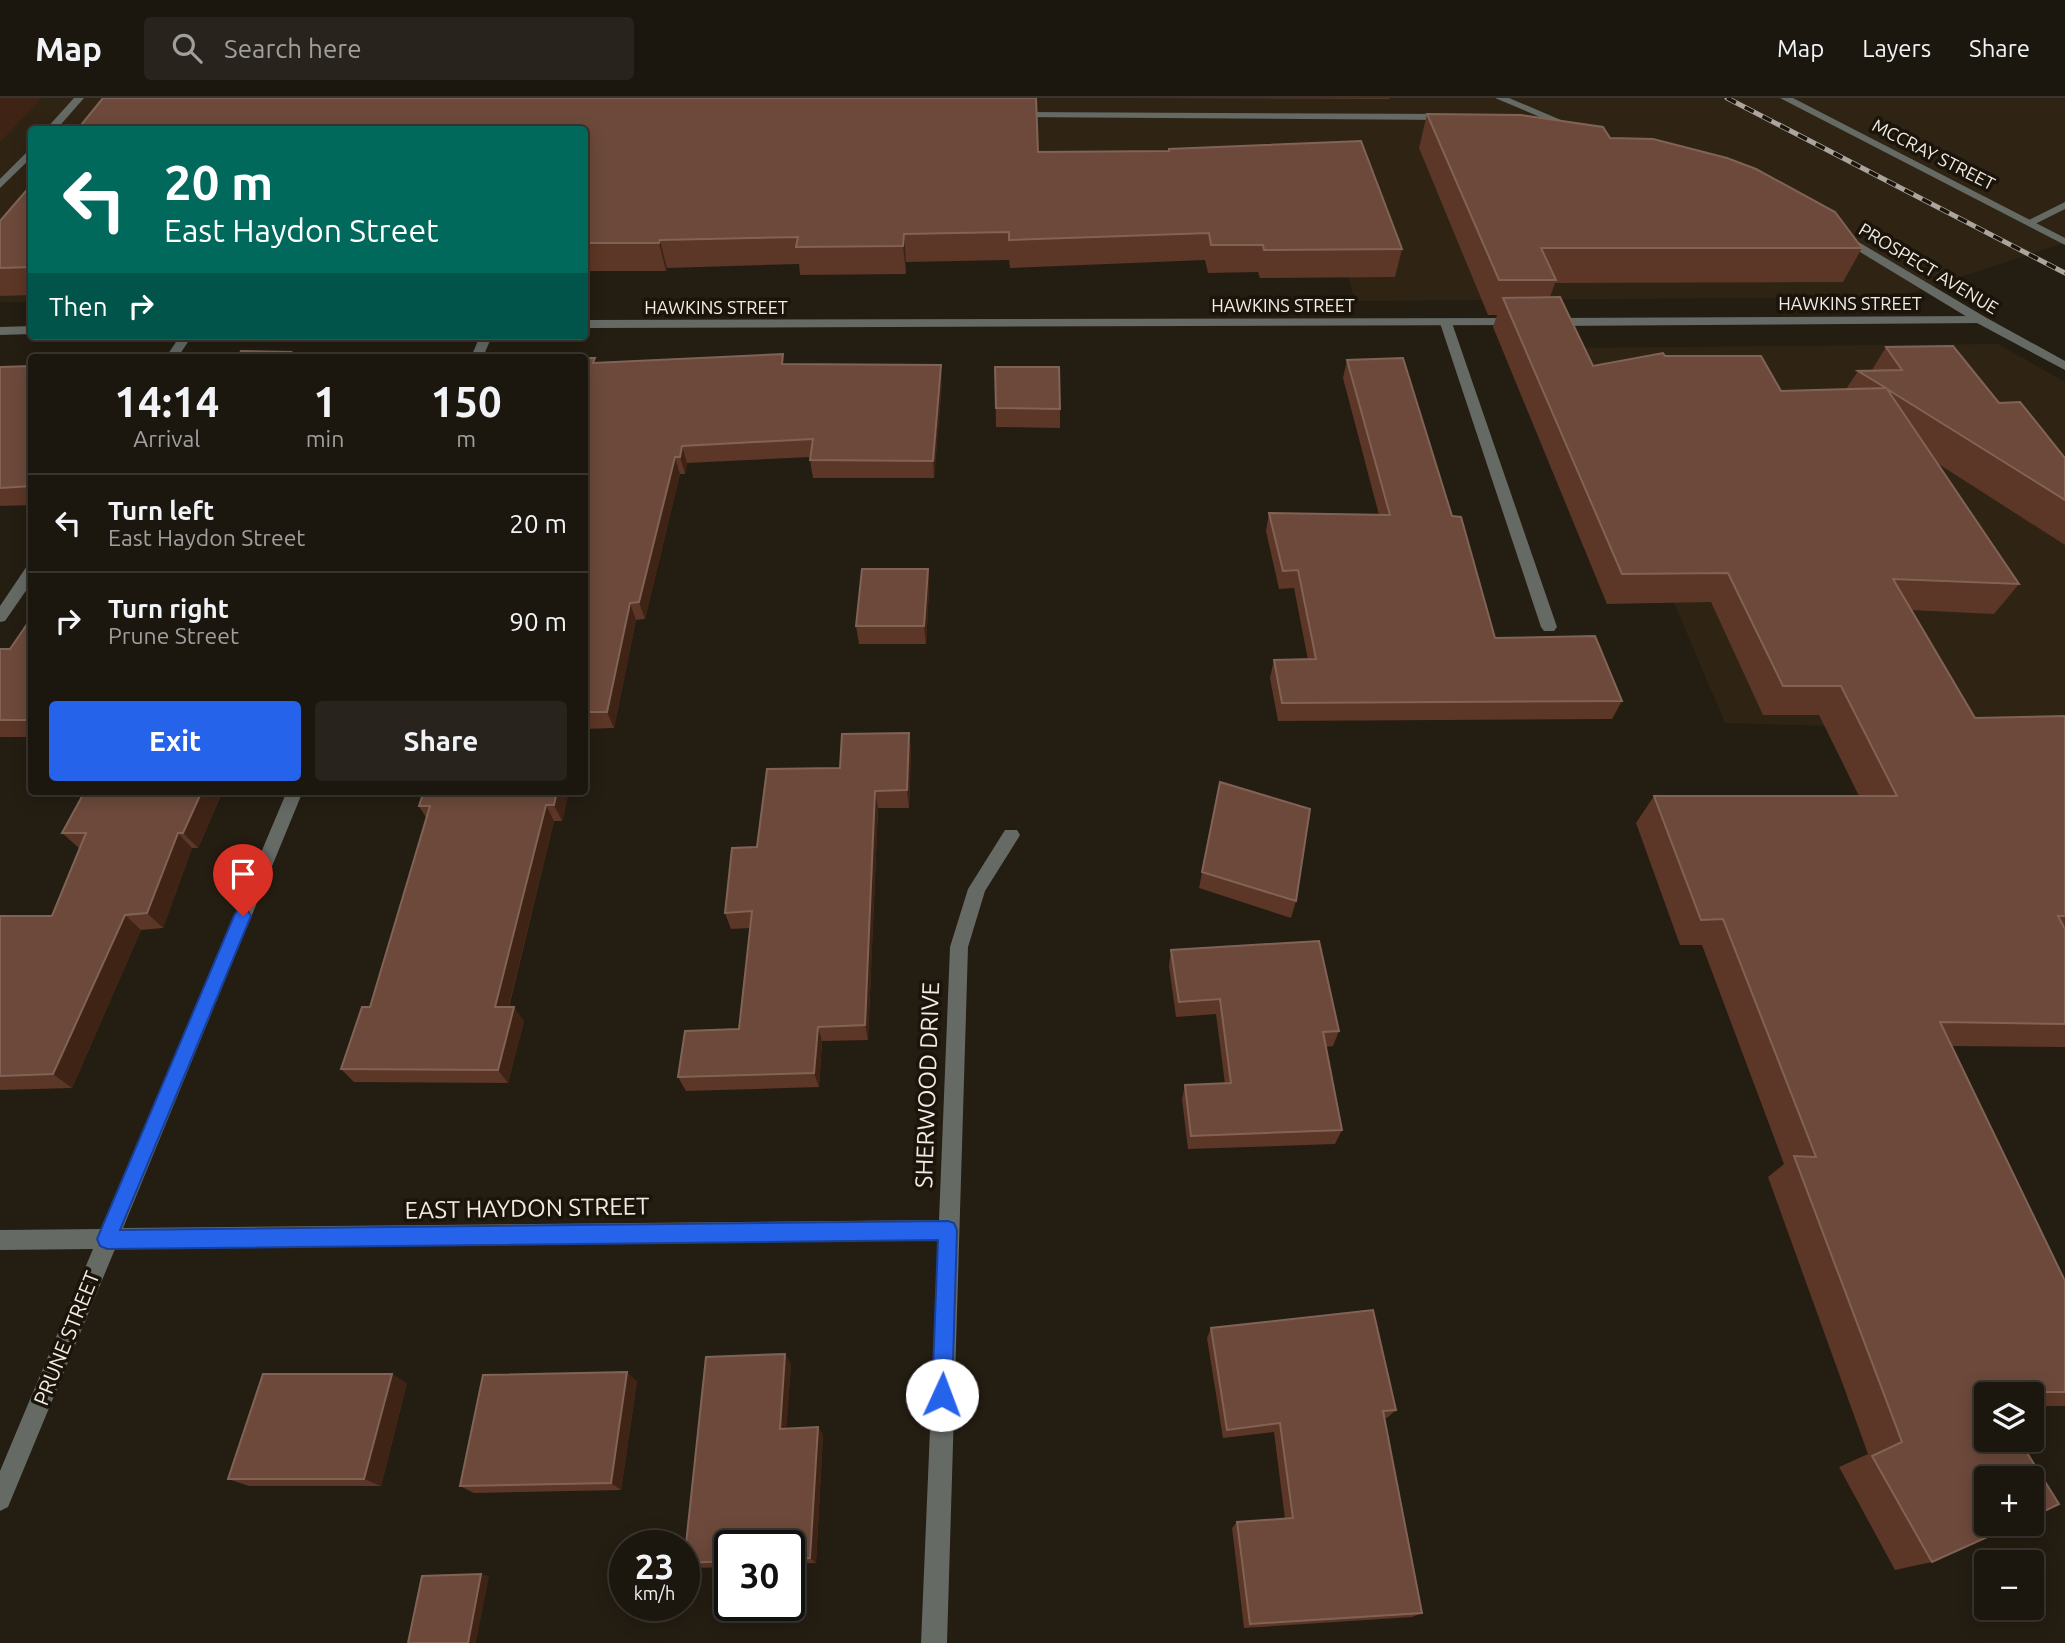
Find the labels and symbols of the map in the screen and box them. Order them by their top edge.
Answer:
street label: MCCRAY STREET [1869,114,1999,194]
street label: PROSPECT AVENUE [1856,218,2002,318]
street label: HAWKINS STREET [1778,293,1922,313]
street label: HAWKINS STREET [1211,295,1355,315]
street label: HAWKINS STREET [644,297,788,317]
pin [213,844,273,916]
street label: SHERWOOD DRIVE [910,981,944,1189]
street label: EAST HAYDON STREET [404,1192,650,1224]
street label: PRUNE STREET [28,1267,104,1409]
position arrow [905,1358,979,1432]
speed limit sign: 30 [714,1530,805,1621]

